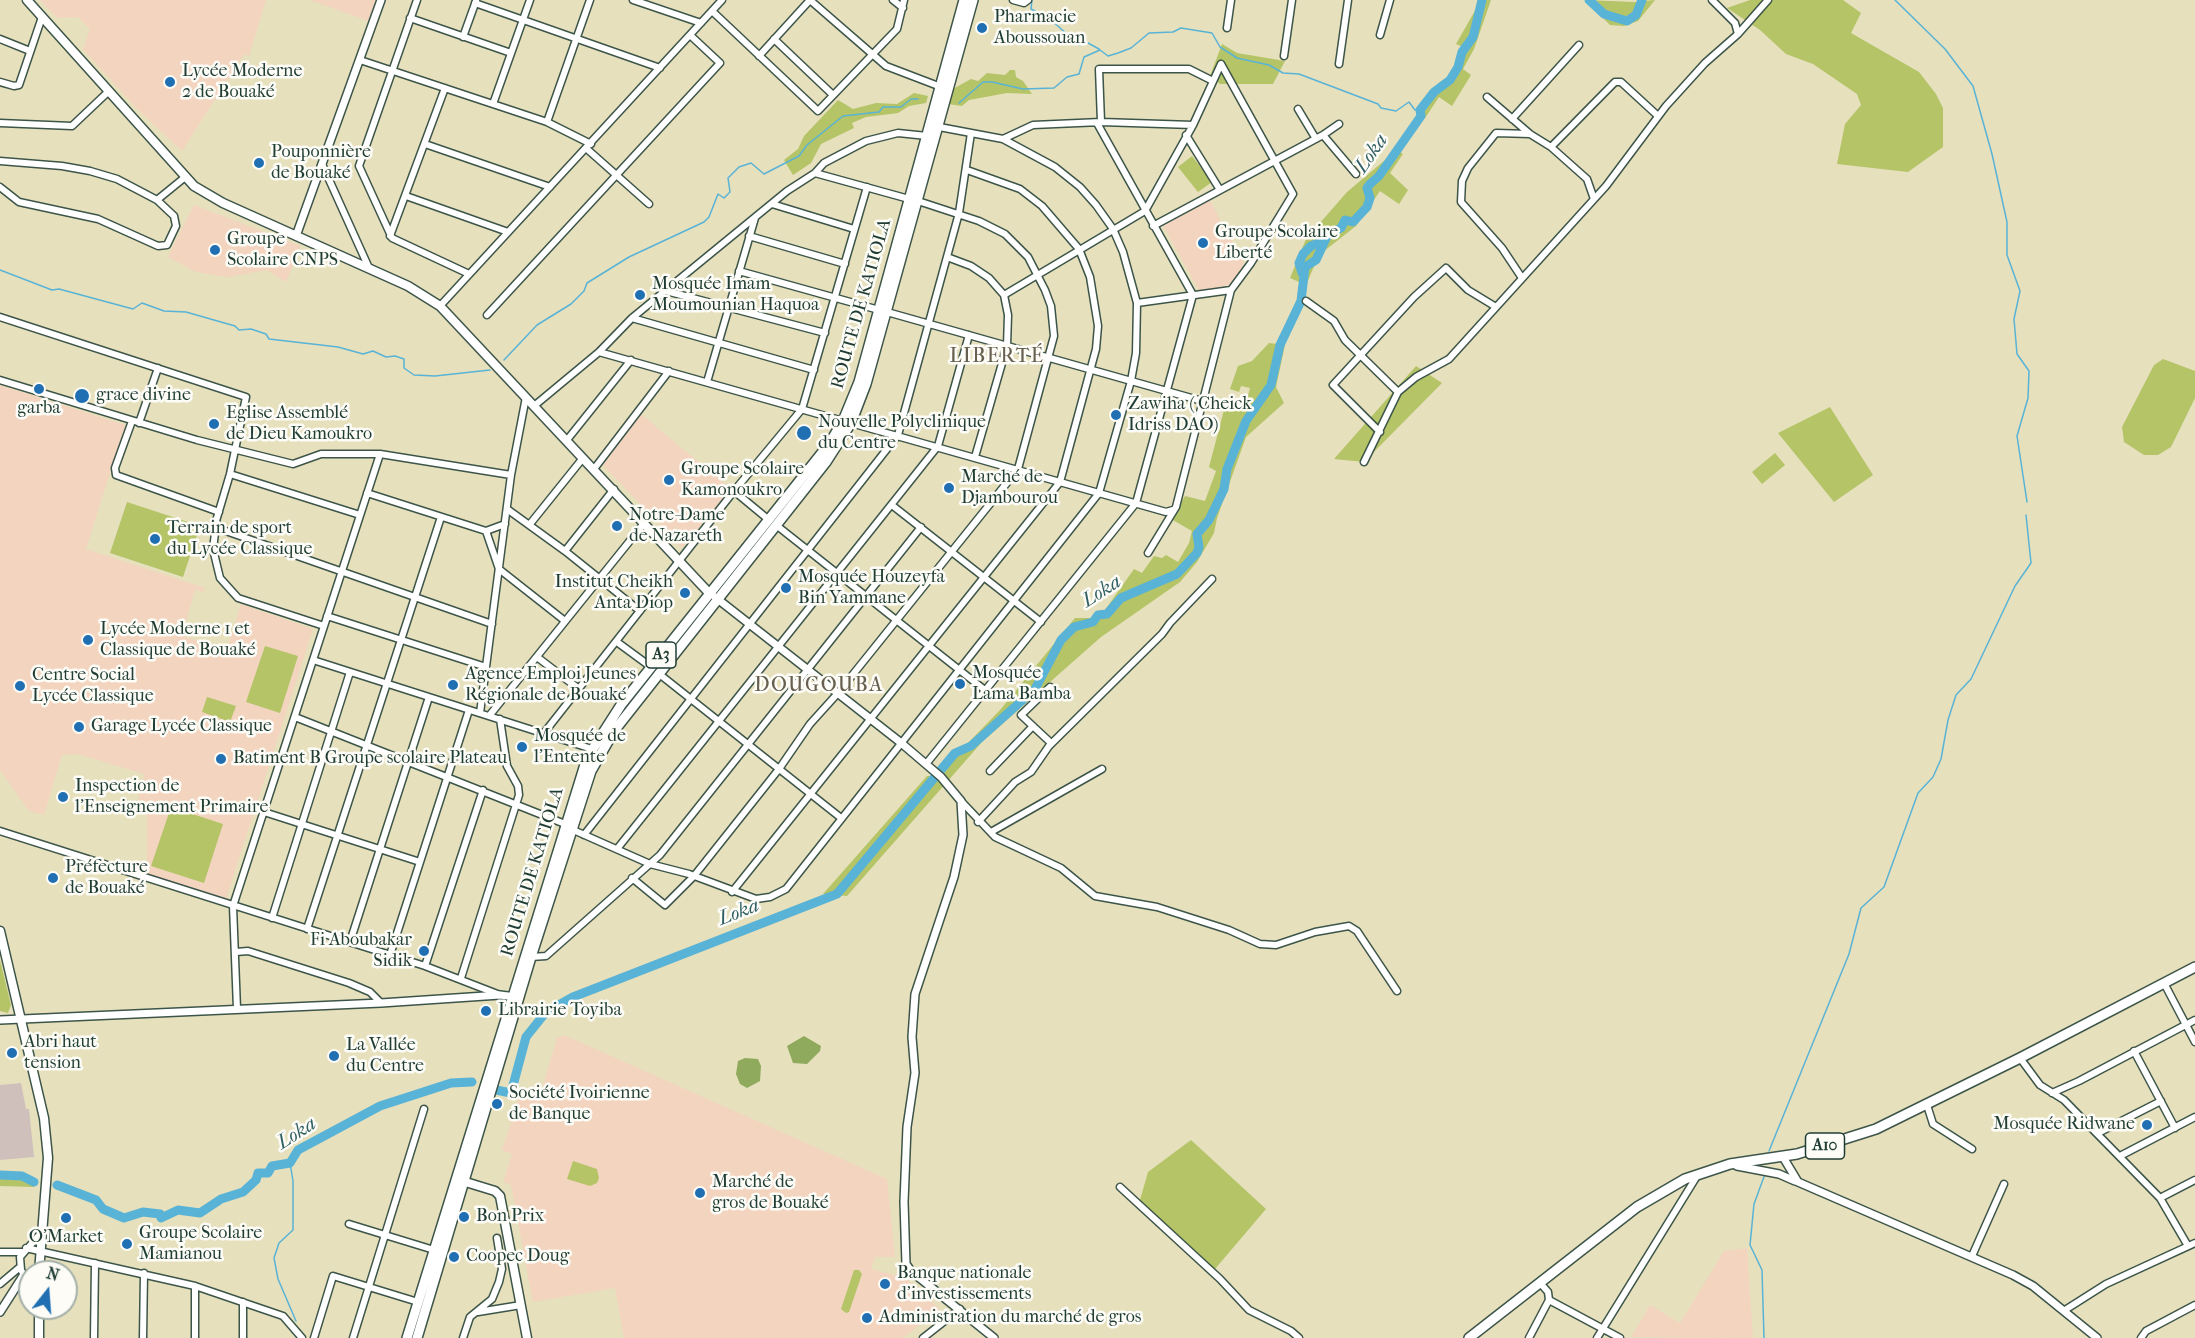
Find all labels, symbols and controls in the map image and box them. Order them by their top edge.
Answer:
place label: Pharmacie Aboussouan [994,7,1085,50]
marker: Pharmacie Aboussouan [975,21,989,35]
place label: Lycée Moderne 2 de Bouaké [182,61,302,104]
marker: Lycée Moderne 2 de Bouaké [163,75,177,89]
water label: Loka [1350,130,1394,178]
place label: Pouponnière de Bouaké [271,142,371,184]
marker: Pouponnière de Bouaké [252,156,266,170]
street label: ROUTE DE KATIOLA [827,217,897,391]
place label: Groupe Scolaire Liberté [1215,222,1338,264]
place label: Groupe Scolaire CNPS [227,229,338,272]
marker: Groupe Scolaire Liberté [1196,236,1210,250]
marker: Groupe Scolaire CNPS [208,243,222,257]
place label: Mosquée Imam Moumounian Haquoa [652,274,819,316]
marker: Mosquée Imam Moumounian Haquoa [633,288,647,302]
district label: LIBERTÉ [950,345,1044,369]
marker: garba [32,382,46,396]
place label: grace divine [96,385,191,407]
marker: grace divine [73,387,91,405]
place label: Zawiha ( Cheick Idriss DAO) [1128,394,1251,436]
place label: garba [17,398,61,420]
place label: Eglise Assemblé de Dieu Kamoukro [226,403,372,446]
marker: Zawiha ( Cheick Idriss DAO) [1109,408,1123,422]
place label: Nouvelle Polyclinique du Centre [818,412,986,454]
marker: Eglise Assemblé de Dieu Kamoukro [207,417,221,431]
marker: Nouvelle Polyclinique du Centre [795,424,813,442]
place label: Groupe Scolaire Kamonoukro [681,459,804,502]
place label: Marché de Djambourou [961,467,1058,510]
marker: Groupe Scolaire Kamonoukro [662,473,676,487]
marker: Marché de Djambourou [942,481,956,495]
place label: Notre-Dame de Nazareth [629,505,725,548]
place label: Terrain de sport du Lycée Classique [167,518,312,560]
marker: Notre-Dame de Nazareth [610,519,624,533]
marker: Terrain de sport du Lycée Classique [148,532,162,546]
place label: Mosquée Houzeyfa Bin Yammane [798,567,945,610]
water label: Loka [1078,571,1126,613]
place label: Institut Cheikh Anta Diop [555,572,673,614]
marker: Mosquée Houzeyfa Bin Yammane [779,581,793,595]
marker: Institut Cheikh Anta Diop [678,586,692,600]
place label: Lycée Moderne 1 et Classique de Bouaké [100,619,256,662]
marker: Lycée Moderne 1 et Classique de Bouaké [81,633,95,647]
road number: A3 [646,642,676,668]
place label: Mosquée Lama Bamba [972,663,1071,706]
place label: Agence Emploi Jeunes Régionale de Bouaké [465,664,636,706]
place label: Centre Social Lycée Classique [32,665,154,708]
district label: DOUGOUBA [754,674,884,698]
marker: Mosquée Lama Bamba [953,677,967,691]
marker: Agence Emploi Jeunes Régionale de Bouaké [446,678,460,692]
marker: Centre Social Lycée Classique [13,679,27,693]
place label: Garage Lycée Classique [91,716,272,738]
marker: Garage Lycée Classique [72,720,86,734]
place label: Mosquée de l'Entente [534,726,626,768]
marker: Mosquée de l'Entente [515,740,529,754]
place label: Batiment B Groupe scolaire Plateau [233,748,507,770]
marker: Batiment B Groupe scolaire Plateau [214,752,228,766]
place label: Inspection de l'Enseignement Primaire [75,776,268,818]
street label: ROUTE DE KATIOLA [497,785,569,959]
marker: Inspection de l'Enseignement Primaire [56,790,70,804]
place label: Préfecture de Bouaké [65,857,148,900]
marker: Préfecture de Bouaké [46,871,60,885]
water label: Loka [715,894,763,932]
place label: Fi Aboubakar Sidik [310,930,412,972]
marker: Fi Aboubakar Sidik [417,944,431,958]
place label: Librairie Toyiba [498,1000,622,1022]
marker: Librairie Toyiba [479,1004,493,1018]
place label: Abri haut tension [24,1032,97,1074]
place label: La Vallée du Centre [346,1035,424,1078]
marker: Abri haut tension [5,1046,19,1060]
marker: La Vallée du Centre [327,1049,341,1063]
place label: Société Ivoirienne de Banque [509,1083,650,1126]
marker: Société Ivoirienne de Banque [490,1097,504,1111]
water label: Loka [273,1113,321,1155]
place label: Mosquée Ridwane [1993,1114,2135,1136]
marker: Mosquée Ridwane [2140,1118,2154,1132]
road number: A10 [1806,1133,1844,1159]
place label: Marché de gros de Bouaké [712,1172,829,1214]
marker: Marché de gros de Bouaké [693,1186,707,1200]
place label: Bon Prix [476,1206,544,1228]
marker: Bon Prix [457,1210,471,1224]
marker: O'Market [59,1211,73,1225]
place label: Groupe Scolaire Mamianou [139,1223,262,1266]
place label: O'Market [29,1227,103,1249]
marker: Groupe Scolaire Mamianou [120,1237,134,1251]
place label: Coopec Doug [466,1246,569,1268]
marker: Coopec Doug [447,1250,461,1264]
north arrow [18,1260,78,1320]
text: N [44,1263,61,1285]
place label: Banque nationale d'investissements [897,1263,1031,1306]
marker: Banque nationale d'investissements [878,1277,892,1291]
place label: Administration du marché de gros [879,1307,1141,1329]
marker: Administration du marché de gros [860,1311,874,1325]

